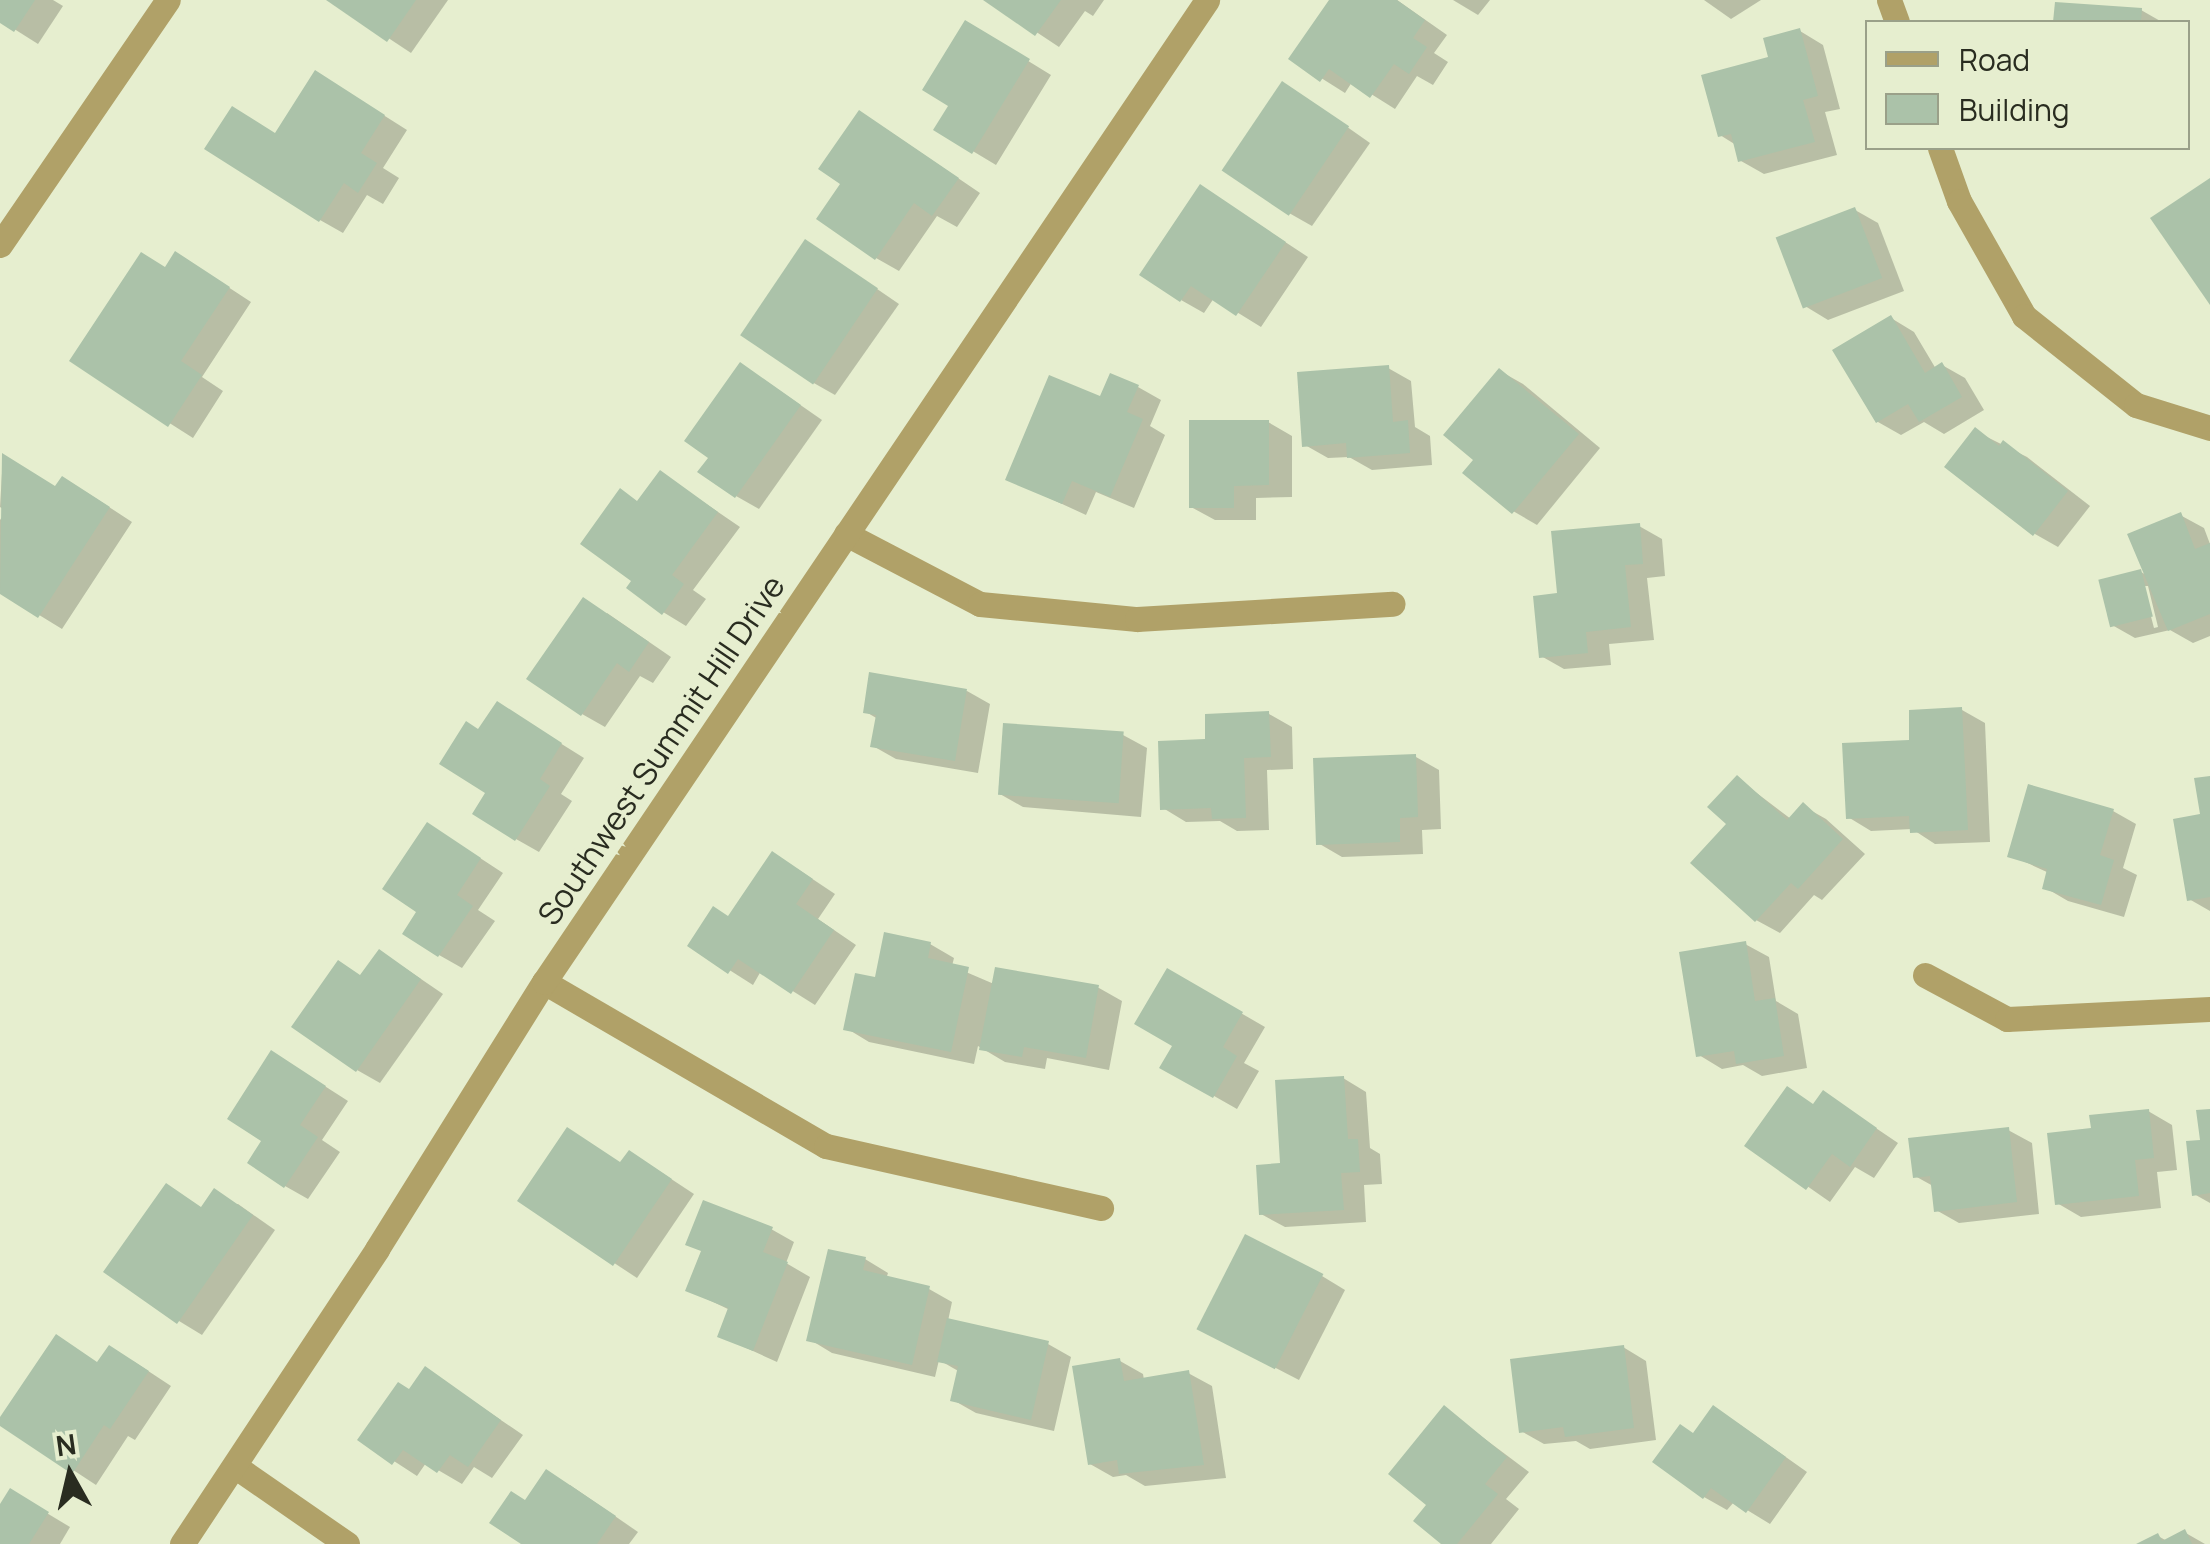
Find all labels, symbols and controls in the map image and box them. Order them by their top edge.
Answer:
legend [1865,20,2190,150]
text: Road [1959,39,2030,80]
text: Building [1959,89,2070,130]
street label: Southwest Summit Hill Drive [530,568,792,932]
north arrow [20,1424,120,1524]
text: N [53,1424,78,1465]

